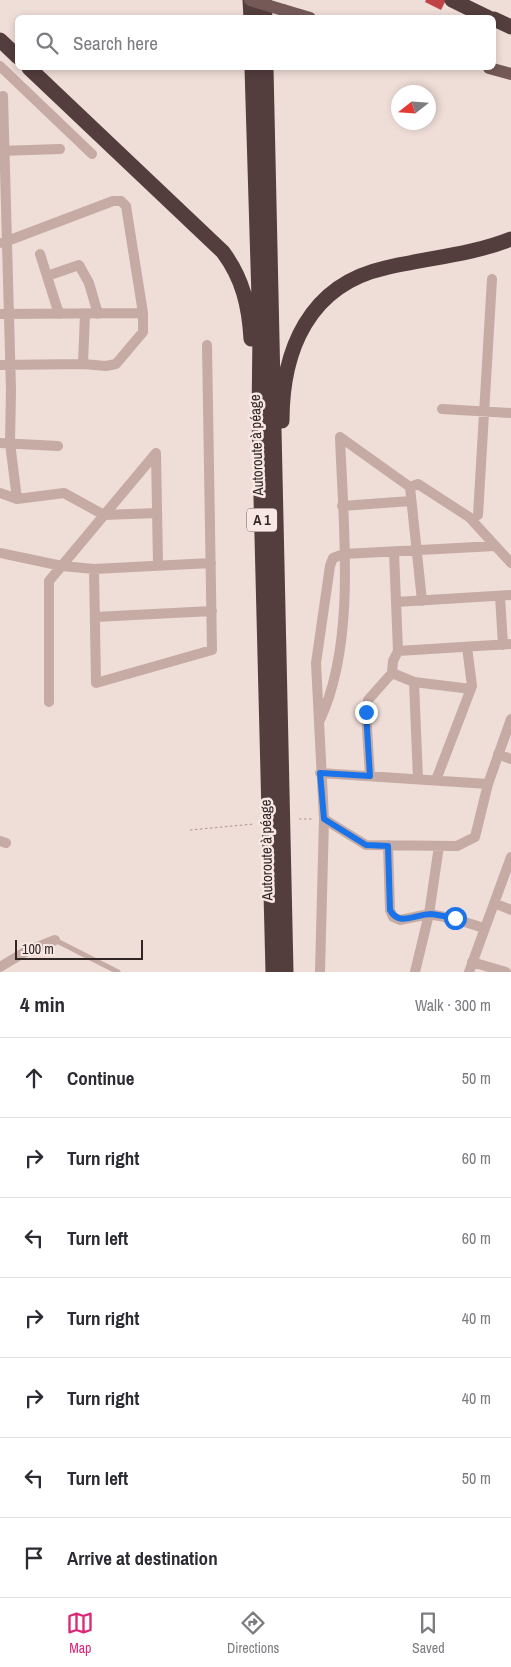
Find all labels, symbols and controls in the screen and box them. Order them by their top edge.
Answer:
search box [15,15,496,70]
icon: search [33,29,61,57]
text: Search here [73,30,158,56]
north arrow [391,85,436,130]
street label: Autoroute à péage [244,394,268,497]
road number: A 1 [247,508,277,532]
route end [355,701,378,724]
street label: Autoroute à péage [255,799,277,902]
route start [444,907,467,930]
scale bar [15,937,142,960]
text: 100 m [22,940,54,958]
text: 4 min [20,990,65,1019]
text: Walk · 300 m [415,994,491,1016]
icon: ahead [20,1064,48,1092]
text: Continue [67,1065,135,1091]
text: 50 m [462,1067,491,1089]
icon: right [20,1144,48,1172]
text: Turn right [67,1145,139,1171]
text: 60 m [462,1147,491,1169]
icon: left [20,1224,48,1252]
text: Turn left [67,1225,128,1251]
text: 60 m [462,1227,491,1249]
icon: right [20,1304,48,1332]
text: Turn right [67,1305,139,1331]
text: 40 m [462,1307,491,1329]
icon: right [20,1384,48,1412]
text: Turn right [67,1385,139,1411]
text: 40 m [462,1387,491,1409]
icon: left [20,1464,48,1492]
text: Turn left [67,1465,128,1491]
text: 50 m [462,1467,491,1489]
icon: arrive [20,1544,48,1572]
text: Arrive at destination [67,1545,218,1571]
tab: Map [66,1609,94,1657]
tab: Directions [227,1609,279,1657]
tab: Saved [412,1609,445,1657]

